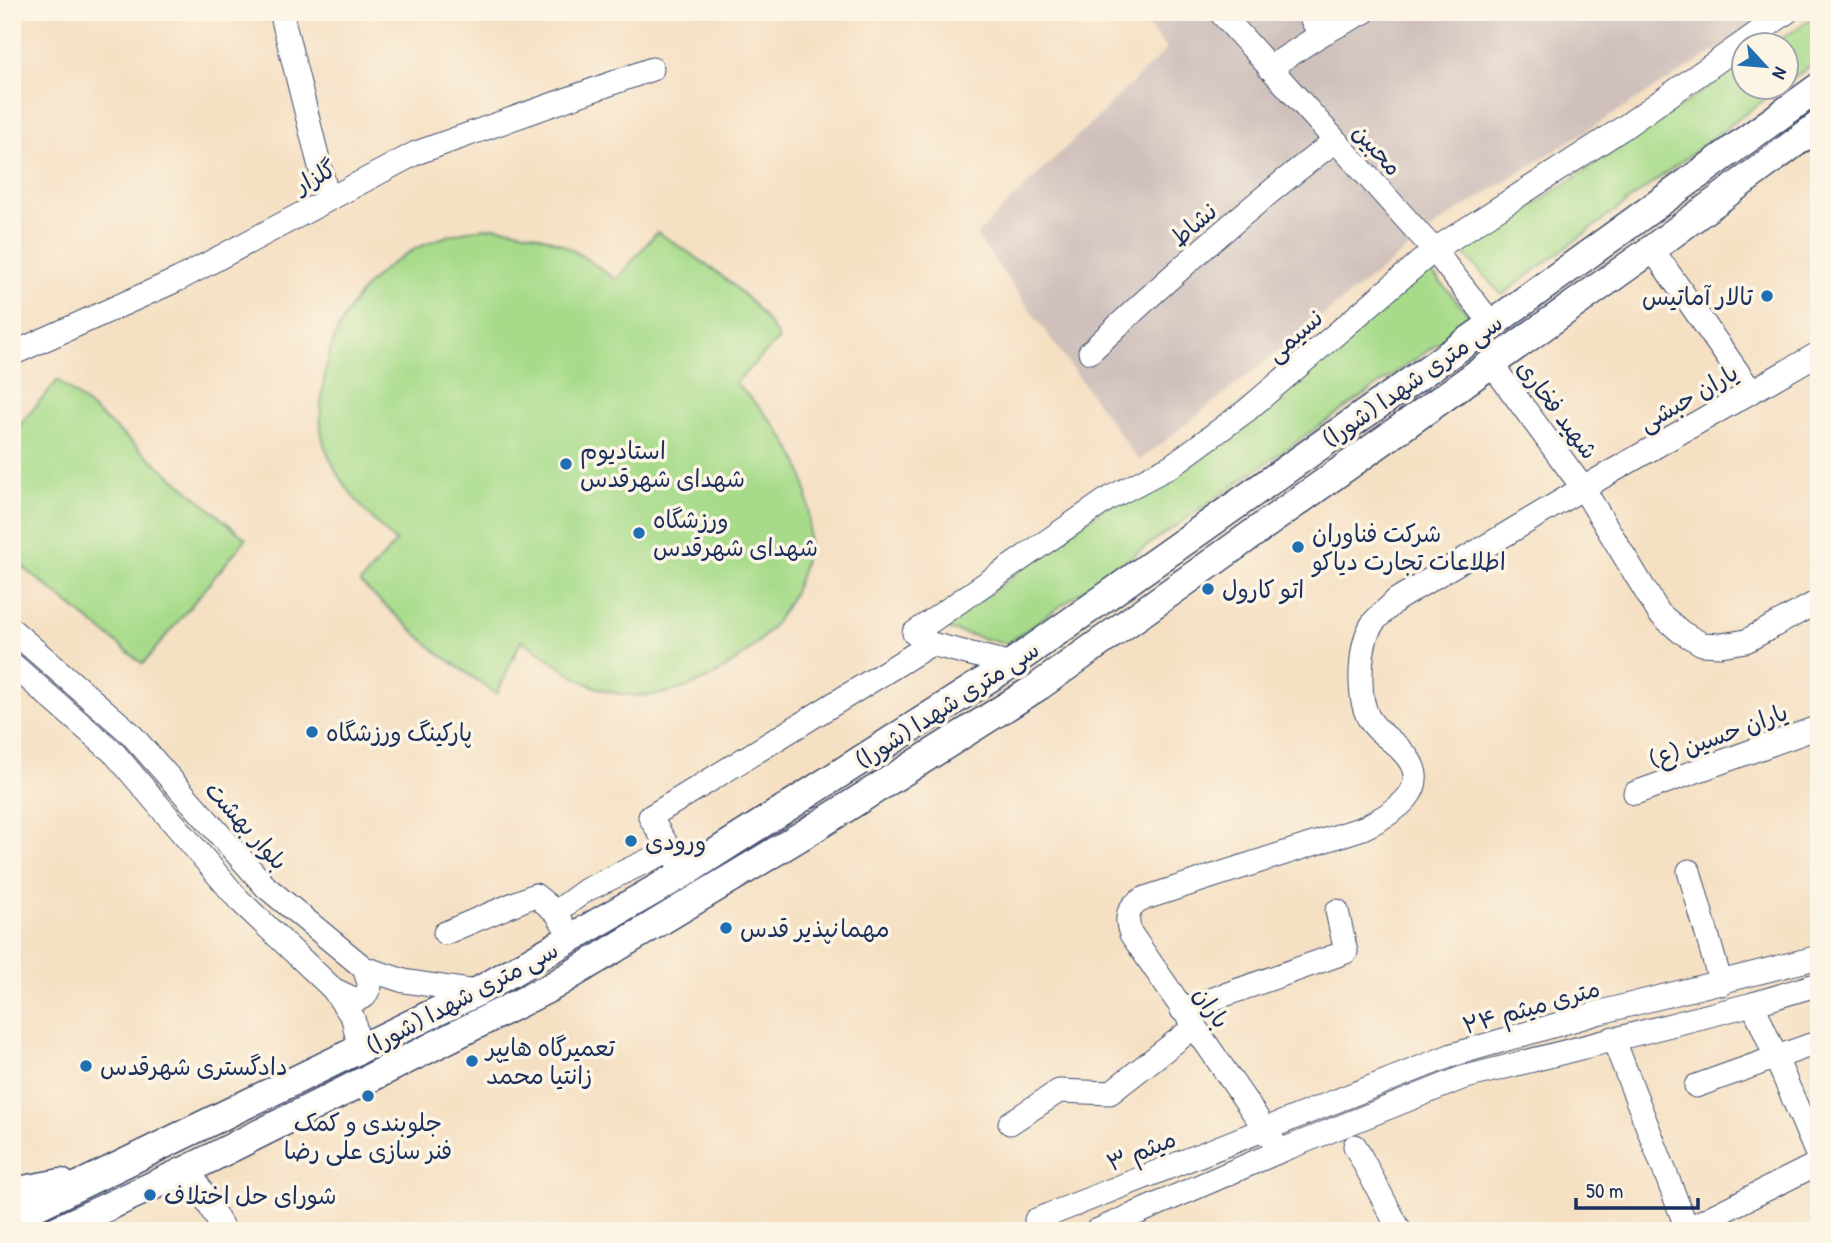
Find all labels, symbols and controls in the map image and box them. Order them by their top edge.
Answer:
north arrow [1730,32,1800,102]
text: N [1766,63,1794,84]
street label: محبین [1346,116,1410,182]
street label: گلزار [287,152,341,201]
street label: نشاط [1163,195,1223,253]
place label: تالار آماتیس [1642,280,1754,312]
marker: تالار آماتیس [1759,288,1775,304]
street label: نسیمی [1259,301,1329,369]
street label: سی متری شهدا (شورا) [1316,306,1508,454]
street label: شهید فخاری [1510,353,1606,465]
street label: یاران حبشی [1632,356,1744,438]
place label: استادیوم شهدای شهرقدس [580,434,745,494]
marker: استادیوم شهدای شهرقدس [558,456,574,472]
place label: ورزشگاه شهدای شهرقدس [653,503,818,563]
place label: شرکت فناوران اطلاعات تجارت دیاکو [1311,517,1506,578]
marker: ورزشگاه شهدای شهرقدس [631,525,647,541]
marker: شرکت فناوران اطلاعات تجارت دیاکو [1290,539,1306,555]
place label: اتو کارول [1222,573,1304,605]
marker: اتو کارول [1200,581,1216,597]
street label: سی متری شهدا (شورا) [849,633,1045,775]
street label: یاران حسین (ع) [1644,695,1793,777]
place label: پارکینگ ورزشگاه [326,716,472,748]
marker: پارکینگ ورزشگاه [304,724,320,740]
street label: بلوار بهشت [199,774,295,876]
place label: ورودی [645,825,706,857]
marker: ورودی [623,833,639,849]
place label: مهمانپذیر قدس [740,912,890,944]
marker: مهمانپذیر قدس [718,920,734,936]
street label: سی متری شهدا (شورا) [360,933,564,1061]
street label: ۲۴ متری میثم [1459,971,1604,1044]
street label: باران [1186,980,1238,1034]
place label: تعمیرگاه هایپر زانتیا محمد [484,1031,616,1091]
place label: دادگستری شهرقدس [100,1050,288,1082]
marker: تعمیرگاه هایپر زانتیا محمد [464,1053,480,1069]
marker: دادگستری شهرقدس [78,1058,94,1074]
marker: جلوبندی و کمک فنر سازی علی رضا [360,1088,376,1104]
place label: جلوبندی و کمک فنر سازی علی رضا [284,1106,452,1166]
street label: میثم ۳ [1102,1122,1181,1181]
scale bar [1576,1166,1698,1210]
text: 50 m [1586,1176,1623,1205]
place label: شورای حل اختلاف [164,1179,337,1211]
marker: شورای حل اختلاف [142,1187,158,1203]

